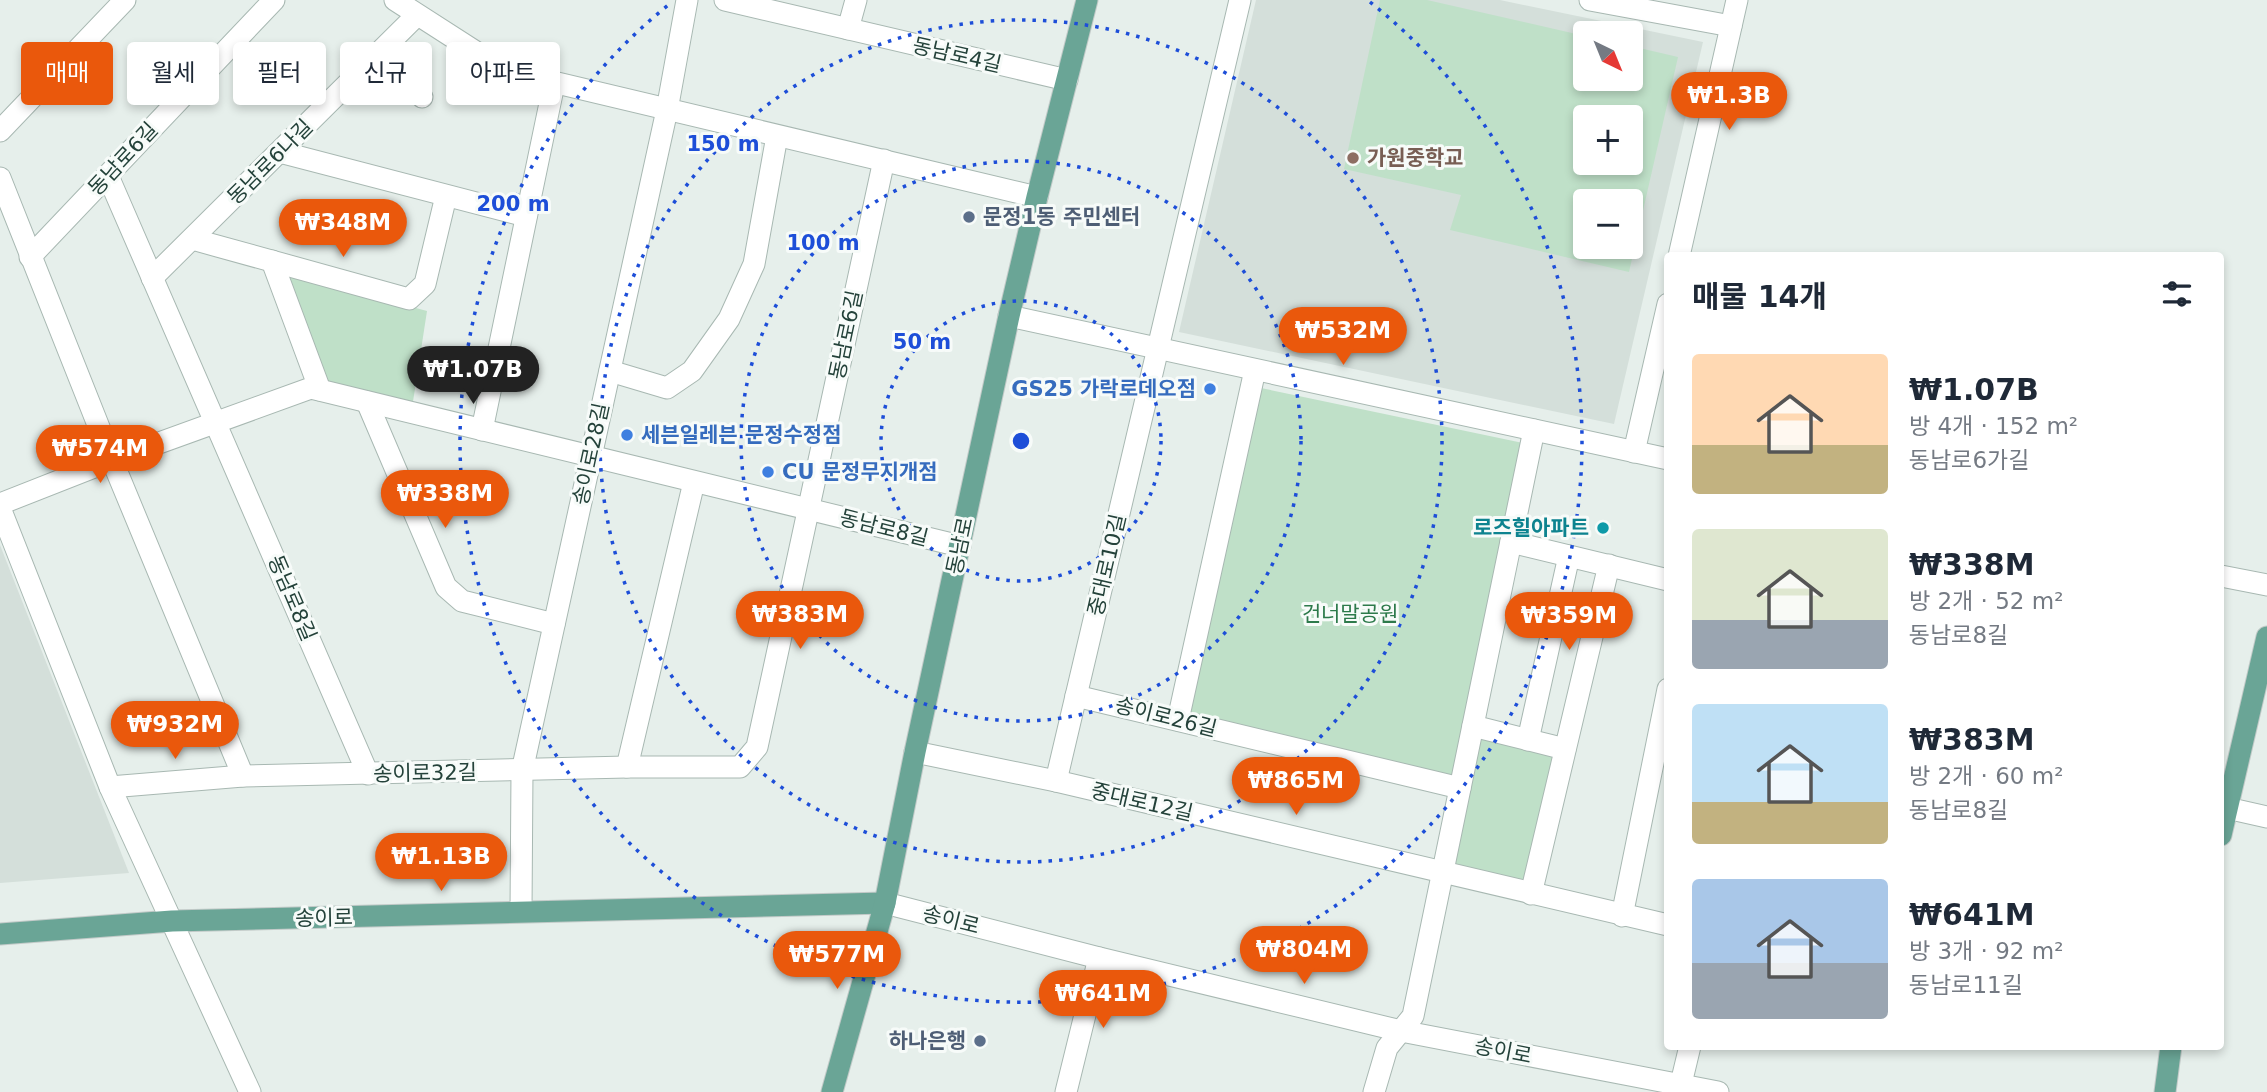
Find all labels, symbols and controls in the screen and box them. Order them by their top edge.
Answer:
north arrow [1573,21,1643,91]
map controls [1573,21,1643,259]
street label: 동남로4길 [910,33,1004,77]
chip: 매매 [21,42,113,105]
chip: 월세 [127,42,219,105]
chip: 필터 [233,42,326,105]
chip: 신규 [340,42,432,105]
chip: 아파트 [446,42,560,105]
pin: ₩1.3B [1680,72,1778,132]
text: ₩1.3B [1687,82,1771,108]
button: + [1573,105,1643,175]
street label: 동남로6나길 [223,115,317,209]
street label: 동남로6길 [83,118,163,200]
text: 150 m [686,132,760,156]
place label: 가원중학교 [1367,146,1464,170]
marker: 가원중학교 [1345,150,1361,166]
button: − [1573,189,1643,259]
text: 200 m [476,192,550,216]
pin: ₩348M [294,200,392,259]
place label: 문정1동 주민센터 [983,205,1140,229]
text: ₩348M [295,209,391,235]
marker: 문정1동 주민센터 [961,209,977,225]
text: 100 m [786,231,860,255]
icon: filters [2158,275,2196,313]
text: 매물 14개 [1692,279,1827,314]
street label: 동남로6길 [825,288,867,382]
pin: ₩532M [1294,308,1392,367]
text: ₩532M [1295,317,1391,343]
text: 50 m [893,330,951,354]
pin: ₩1.07B [416,346,530,406]
text: ₩1.07B [423,356,523,382]
text: ₩1.07B [1909,372,2039,407]
place label: GS25 가락로데오점 [1011,377,1196,401]
marker: GS25 가락로데오점 [1202,381,1218,397]
icon: home [1748,382,1832,466]
street label: 송이로28길 [568,401,614,507]
text: 방 4개 · 152 m² [1909,413,2078,439]
place label: 세븐일레븐 문정수정점 [641,423,842,447]
pin: ₩574M [51,426,149,485]
marker: 세븐일레븐 문정수정점 [619,427,635,443]
centre of rings [1009,429,1033,453]
text: ₩574M [52,435,148,461]
text: 동남로6가길 [1909,447,2029,473]
place label: CU 문정무지개점 [782,460,938,484]
marker: CU 문정무지개점 [760,464,776,480]
pin: ₩338M [396,470,494,530]
text: ₩338M [397,480,493,506]
street label: 동남로8길 [837,505,931,551]
street label: 중대로10길 [1084,512,1130,618]
street label: 동남로 [942,515,978,577]
place label: 로즈힐아파트 [1473,516,1589,540]
marker: 로즈힐아파트 [1595,520,1611,536]
text: ₩338M [1909,547,2035,582]
street label: 동남로8길 [263,552,321,644]
icon: home [1748,557,1832,641]
text: 방 2개 · 52 m² [1909,588,2063,614]
pin: ₩383M [751,592,849,651]
pin: ₩359M [1520,592,1618,652]
text: ₩383M [752,601,848,627]
park label: 건너말공원 [1302,602,1398,626]
text: ₩359M [1521,602,1617,628]
text: 동남로8길 [1909,622,2008,648]
street label: 송이로26길 [1113,693,1219,741]
pin: ₩932M [126,702,224,761]
text: ₩932M [127,711,223,737]
text: ₩383M [1909,722,2035,757]
icon: home [1748,732,1832,816]
pin: ₩865M [1247,758,1345,817]
street label: 송이로32길 [373,760,477,786]
text: 방 2개 · 60 m² [1909,763,2063,789]
text: ₩865M [1248,767,1344,793]
street label: 중대로12길 [1089,779,1195,825]
text: 동남로8길 [1909,797,2008,823]
pin: ₩1.13B [384,834,498,893]
text: ₩1.13B [391,843,491,869]
text: ₩641M [1909,897,2035,932]
street label: 송이로 [920,901,982,939]
street label: 송이로 [295,905,353,931]
icon: home [1748,907,1832,991]
pin: ₩804M [1255,926,1353,986]
pin: ₩577M [788,932,886,991]
text: ₩804M [1256,936,1352,962]
text: 방 3개 · 92 m² [1909,938,2063,964]
text: ₩577M [789,941,885,967]
pin: ₩641M [1054,970,1152,1030]
text: 동남로11길 [1909,972,2023,998]
text: ₩641M [1055,980,1151,1006]
place label: 하나은행 [889,1029,966,1053]
marker: 하나은행 [972,1033,988,1049]
street label: 송이로 [1472,1034,1534,1068]

